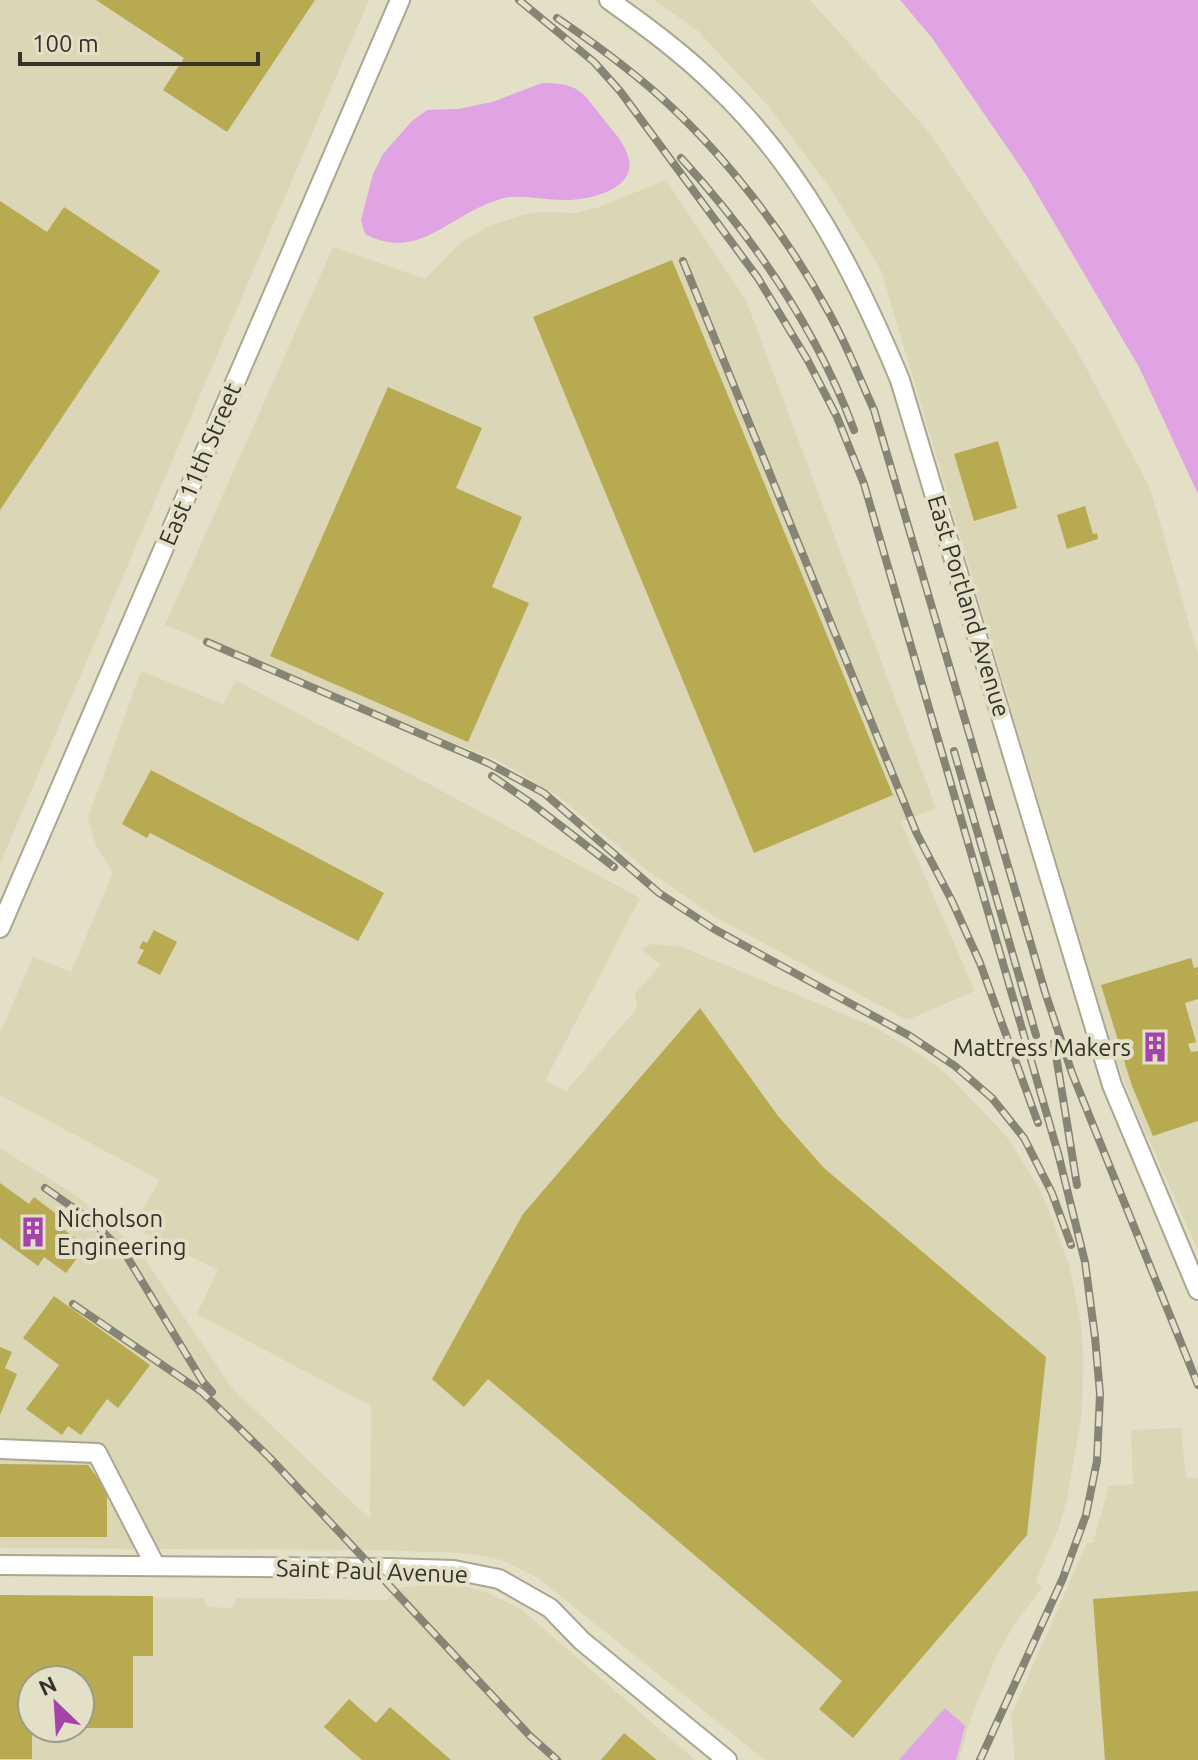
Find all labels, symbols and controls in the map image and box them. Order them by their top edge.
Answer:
scale bar [20,16,258,66]
text: 100 m [32,30,99,57]
street label: East 11th Street [154,378,247,549]
street label: East Portland Avenue [922,492,1016,720]
building icon: Mattress Makers [1138,1030,1172,1064]
place label: Mattress Makers [953,1034,1131,1061]
place label: Nicholson Engineering [57,1205,186,1260]
building icon: Nicholson Engineering [16,1215,50,1249]
street label: Saint Paul Avenue [275,1554,469,1588]
north arrow [16,1664,96,1744]
text: N [35,1671,60,1700]

